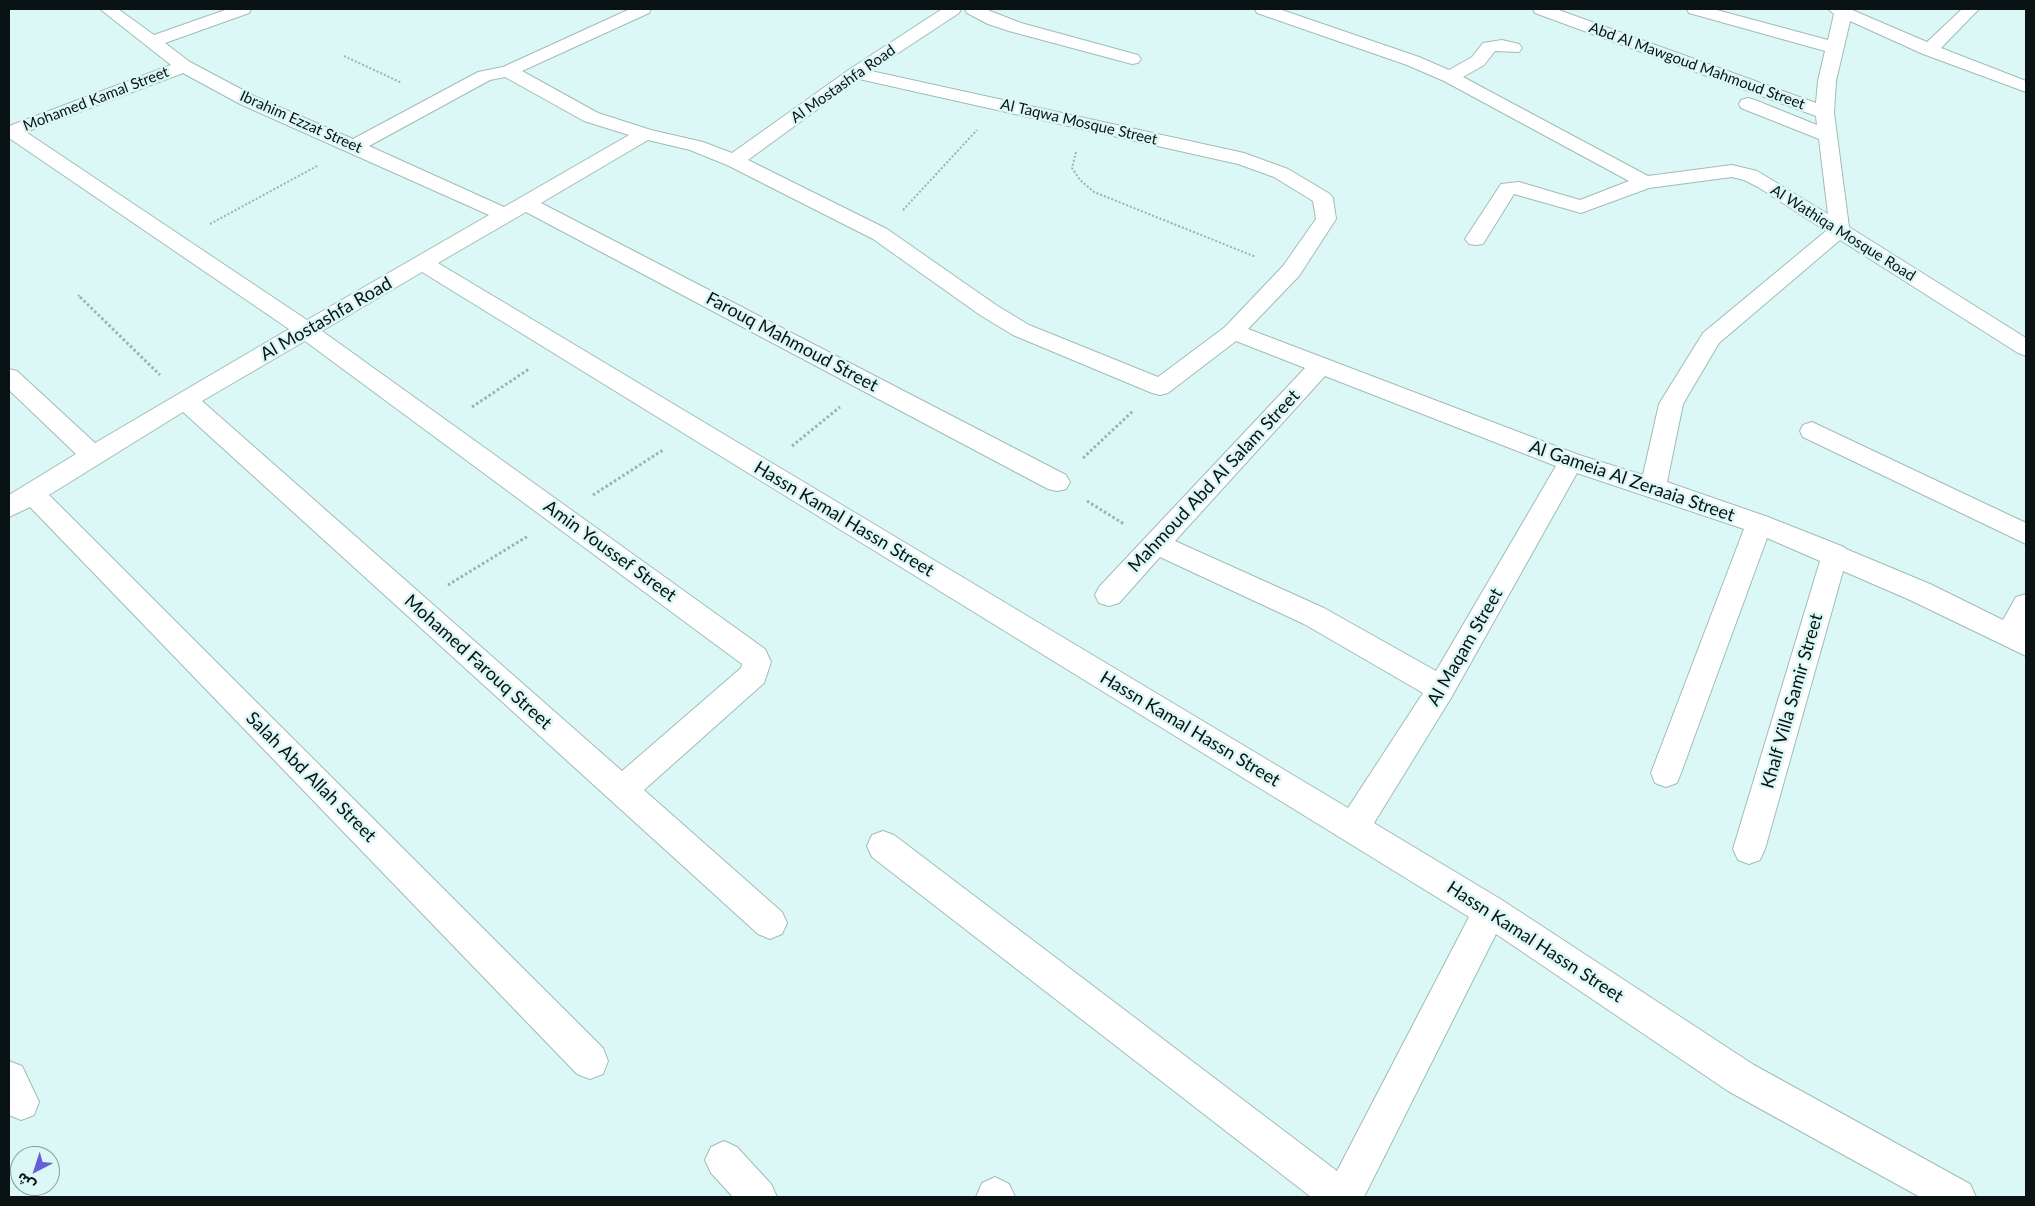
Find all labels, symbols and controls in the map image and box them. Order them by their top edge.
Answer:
street label: Abd Al Mawgoud Mahmoud Street [1587,18,1807,114]
street label: Al Mostashfa Road [787,41,899,127]
street label: Mohamed Kamal Street [21,63,171,135]
street label: Ibrahim Ezzat Street [237,87,365,157]
street label: Al Taqwa Mosque Street [999,95,1159,149]
street label: Al Wathiqa Mosque Road [1767,181,1919,285]
street label: Al Mostashfa Road [256,273,396,365]
street label: Farouq Mahmoud Street [702,288,882,396]
street label: Mahmoud Abd Al Salam Street [1124,385,1304,577]
street label: Al Gameia Al Zeraaia Street [1527,436,1737,526]
street label: Hassn Kamal Hassn Street [750,457,938,581]
street label: Amin Youssef Street [539,496,681,606]
street label: Al Maqam Street [1423,584,1507,710]
street label: Mohamed Farouq Street [400,590,556,734]
street label: Khalf Villa Samir Street [1757,611,1827,791]
street label: Hassn Kamal Hassn Street [1096,667,1284,791]
street label: Salah Abd Allah Street [241,707,381,847]
street label: Hassn Kamal Hassn Street [1443,877,1627,1007]
north arrow [10,1146,60,1196]
text: ش [13,1169,38,1195]

